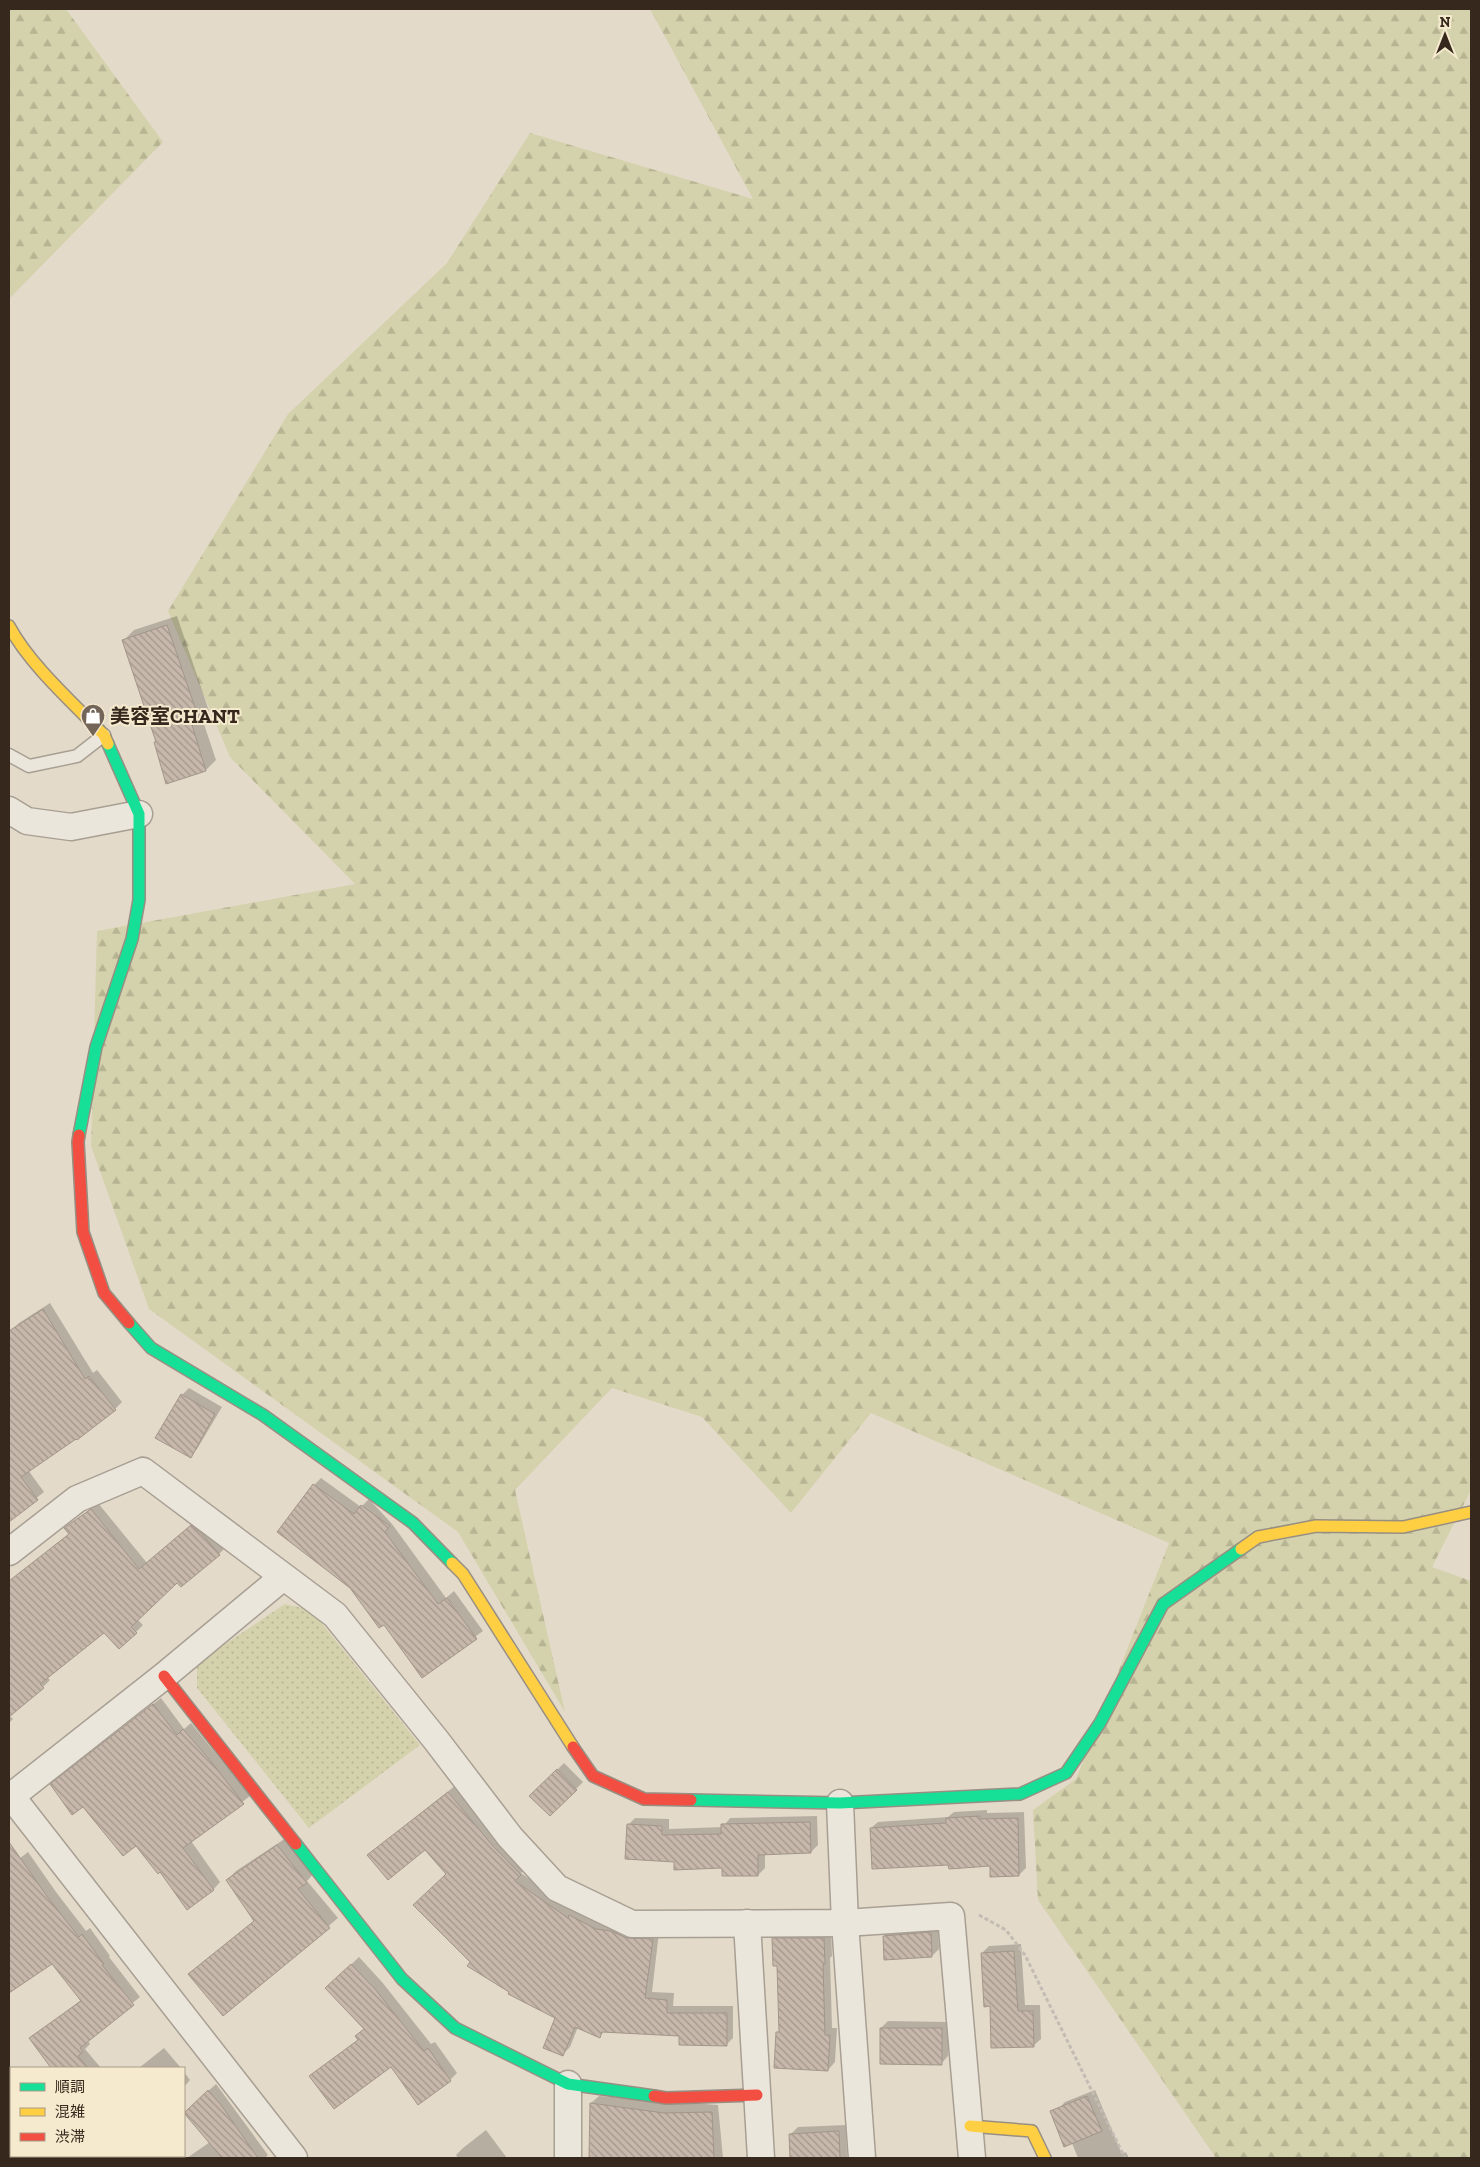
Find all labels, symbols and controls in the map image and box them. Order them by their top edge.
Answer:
north arrow [1420,10,1470,60]
text: N [1440,14,1451,31]
shop icon: 美容室CHANT [80,703,106,737]
place label: 美容室CHANT [110,704,240,728]
legend [10,2067,185,2157]
text: 順調 [55,2078,85,2096]
text: 混雑 [55,2103,85,2121]
text: 渋滞 [55,2128,85,2146]

